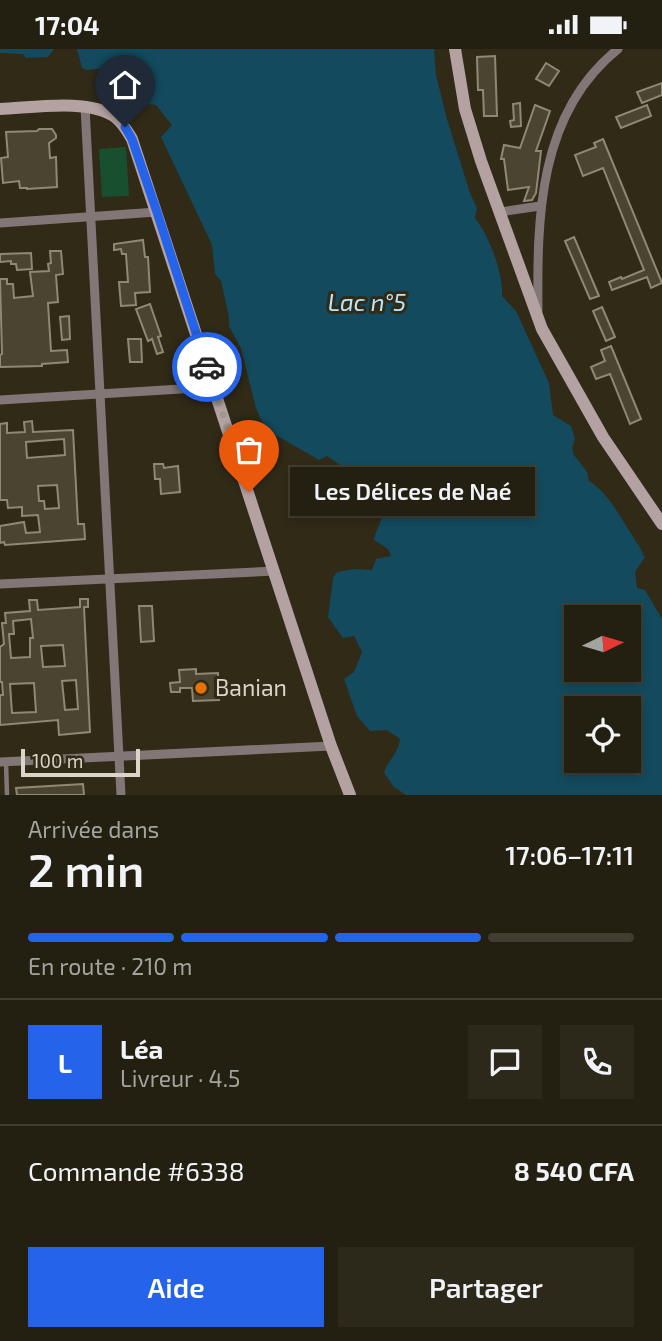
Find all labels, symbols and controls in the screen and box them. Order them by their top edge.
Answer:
text: 17:04 [35,9,100,40]
pin [95,55,155,127]
icon: home [106,66,144,104]
water label: Lac n°5 [328,287,406,316]
courier [172,332,242,402]
icon: car [188,348,226,386]
pin [219,420,279,492]
icon: bag [230,431,268,469]
callout: Les Délices de Naé [291,467,536,516]
text: Les Délices de Naé [314,477,511,505]
north arrow [564,605,640,683]
map controls [564,605,641,773]
place label: Banian [215,673,287,701]
marker: Banian [193,680,209,696]
button: locate [564,696,641,773]
scale bar [21,746,140,778]
text: 100 m [32,749,83,772]
text: Arrivée dans [28,815,159,843]
text: 17:06–17:11 [505,839,634,870]
text: 2 min [28,841,144,896]
text: En route · 210 m [28,952,193,980]
button: chat [468,1025,542,1099]
button: phone [560,1025,634,1099]
text: Léa [120,1033,163,1064]
text: L [58,1047,72,1078]
text: Livreur · 4.5 [120,1064,240,1092]
text: Commande #6338 [28,1155,245,1186]
text: 8 540 CFA [514,1155,634,1186]
button: Aide [28,1247,324,1327]
button: Partager [338,1247,634,1327]

